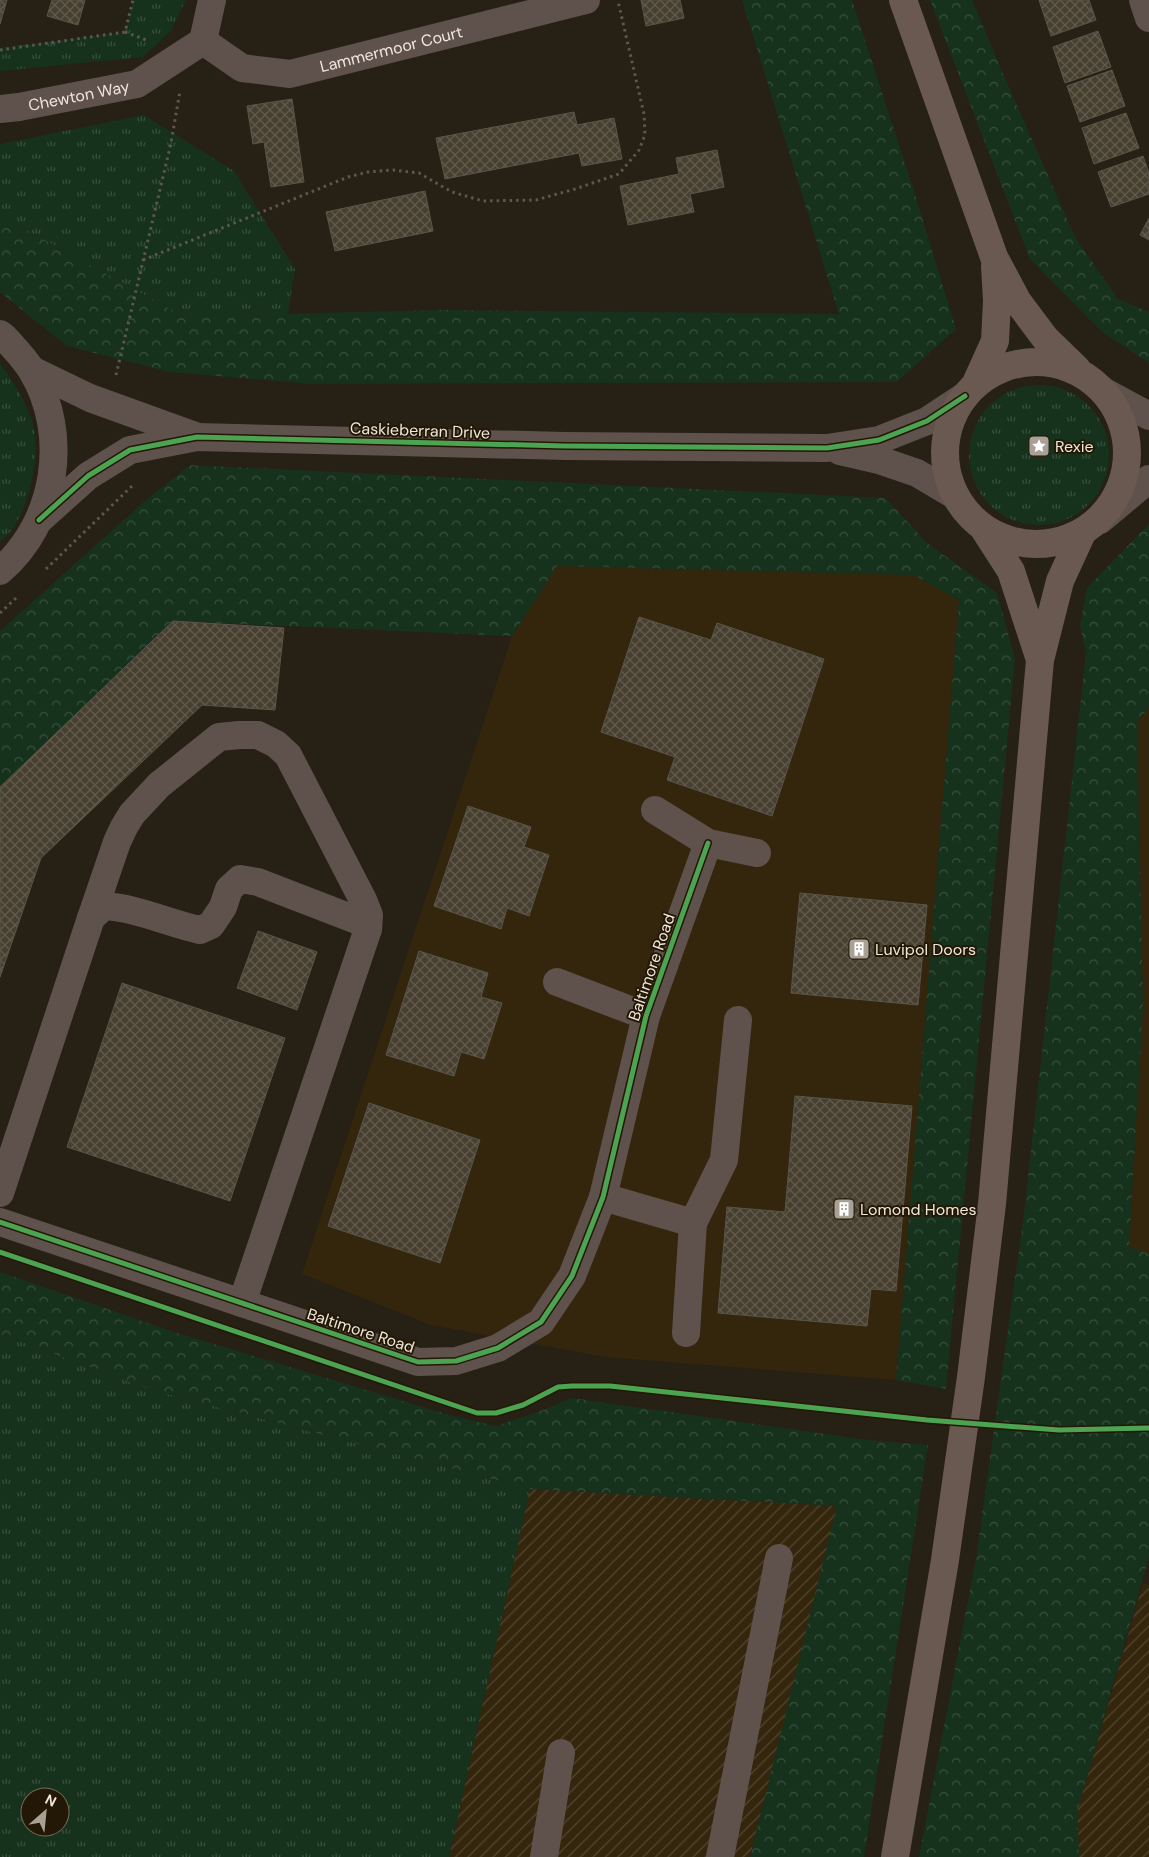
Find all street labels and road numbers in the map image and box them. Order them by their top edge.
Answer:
street label: Lammermoor Court [318,21,465,77]
street label: Chewton Way [26,76,131,116]
street label: Caskieberran Drive [350,418,490,443]
street label: Baltimore Road [623,911,680,1024]
street label: Baltimore Road [304,1303,417,1358]

